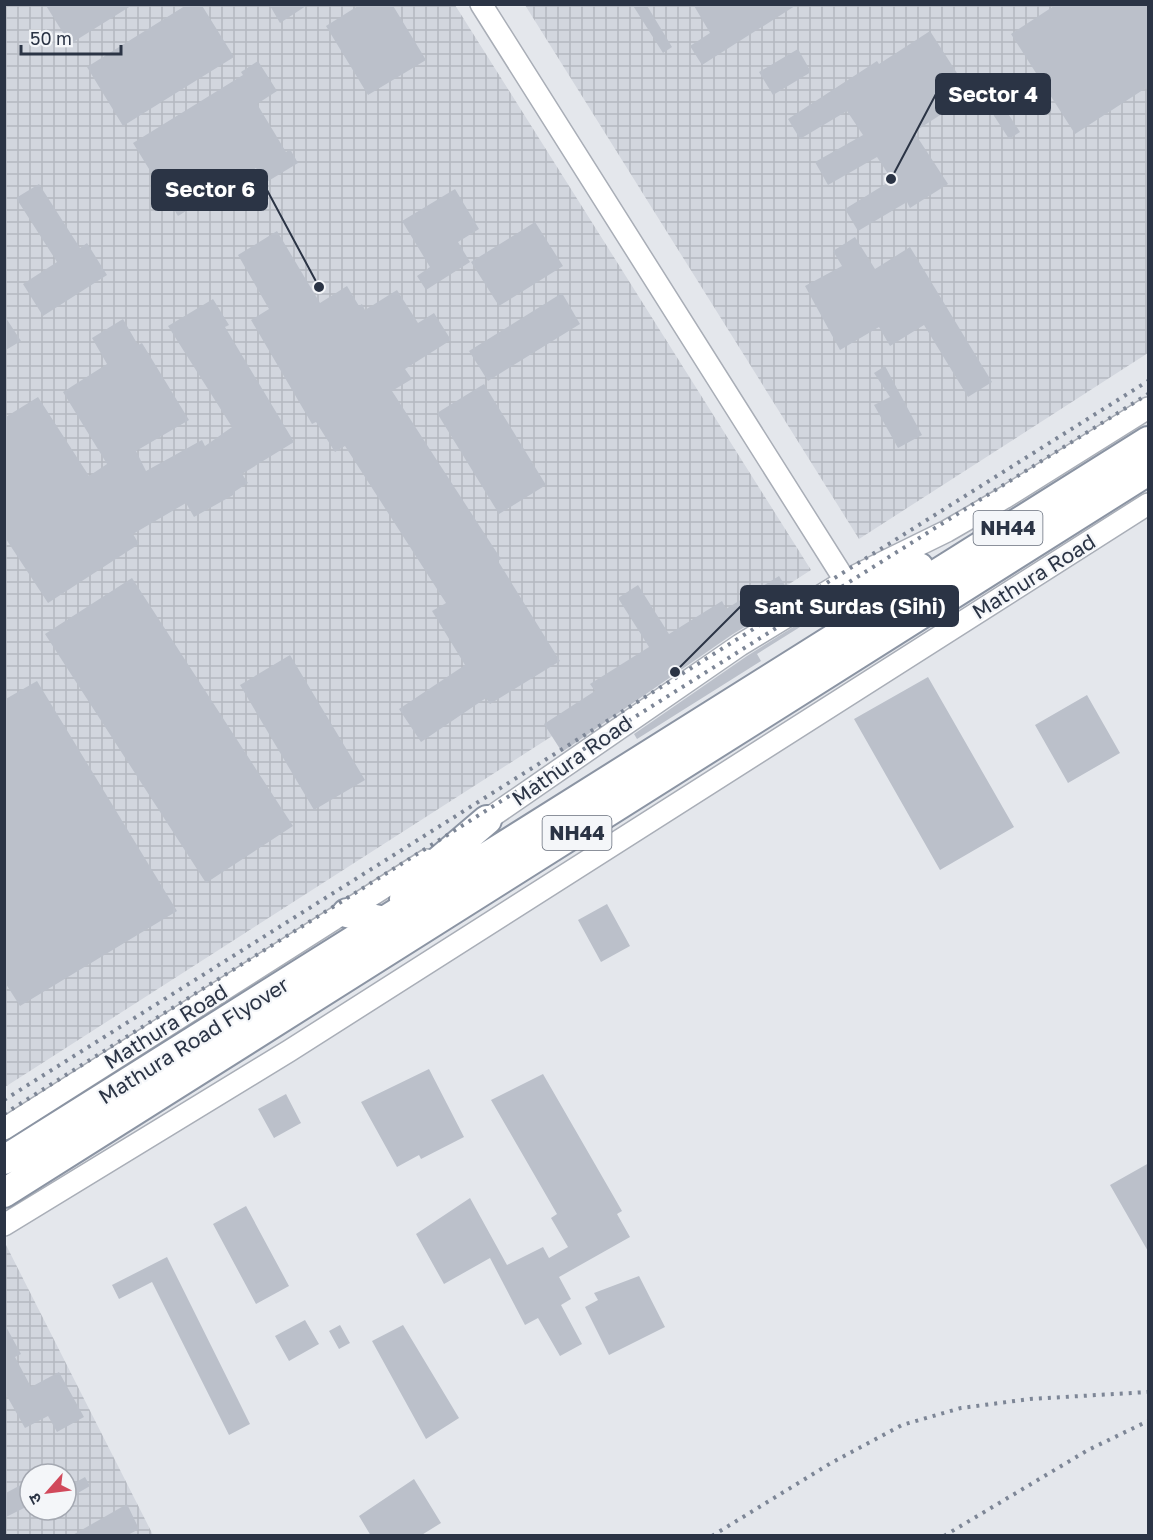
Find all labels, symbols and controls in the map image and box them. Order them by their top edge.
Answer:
scale bar [21,18,122,56]
text: 50 m [30,27,72,49]
callout: Sector 4 [936,74,1050,114]
text: Sector 4 [948,80,1038,107]
callout: Sector 6 [152,170,267,210]
text: Sector 6 [165,175,255,202]
road number: NH44 [974,511,1042,545]
street label: Mathura Road [967,528,1100,624]
callout: Sant Surdas (Sihi) [741,586,958,626]
text: Sant Surdas (Sihi) [754,592,946,619]
street label: Mathura Road [507,709,636,811]
road number: NH44 [542,816,612,850]
street label: Mathura Road Flyover [93,971,293,1109]
street label: Mathura Road [99,978,232,1074]
north arrow [18,1462,78,1522]
text: उ [23,1490,46,1508]

